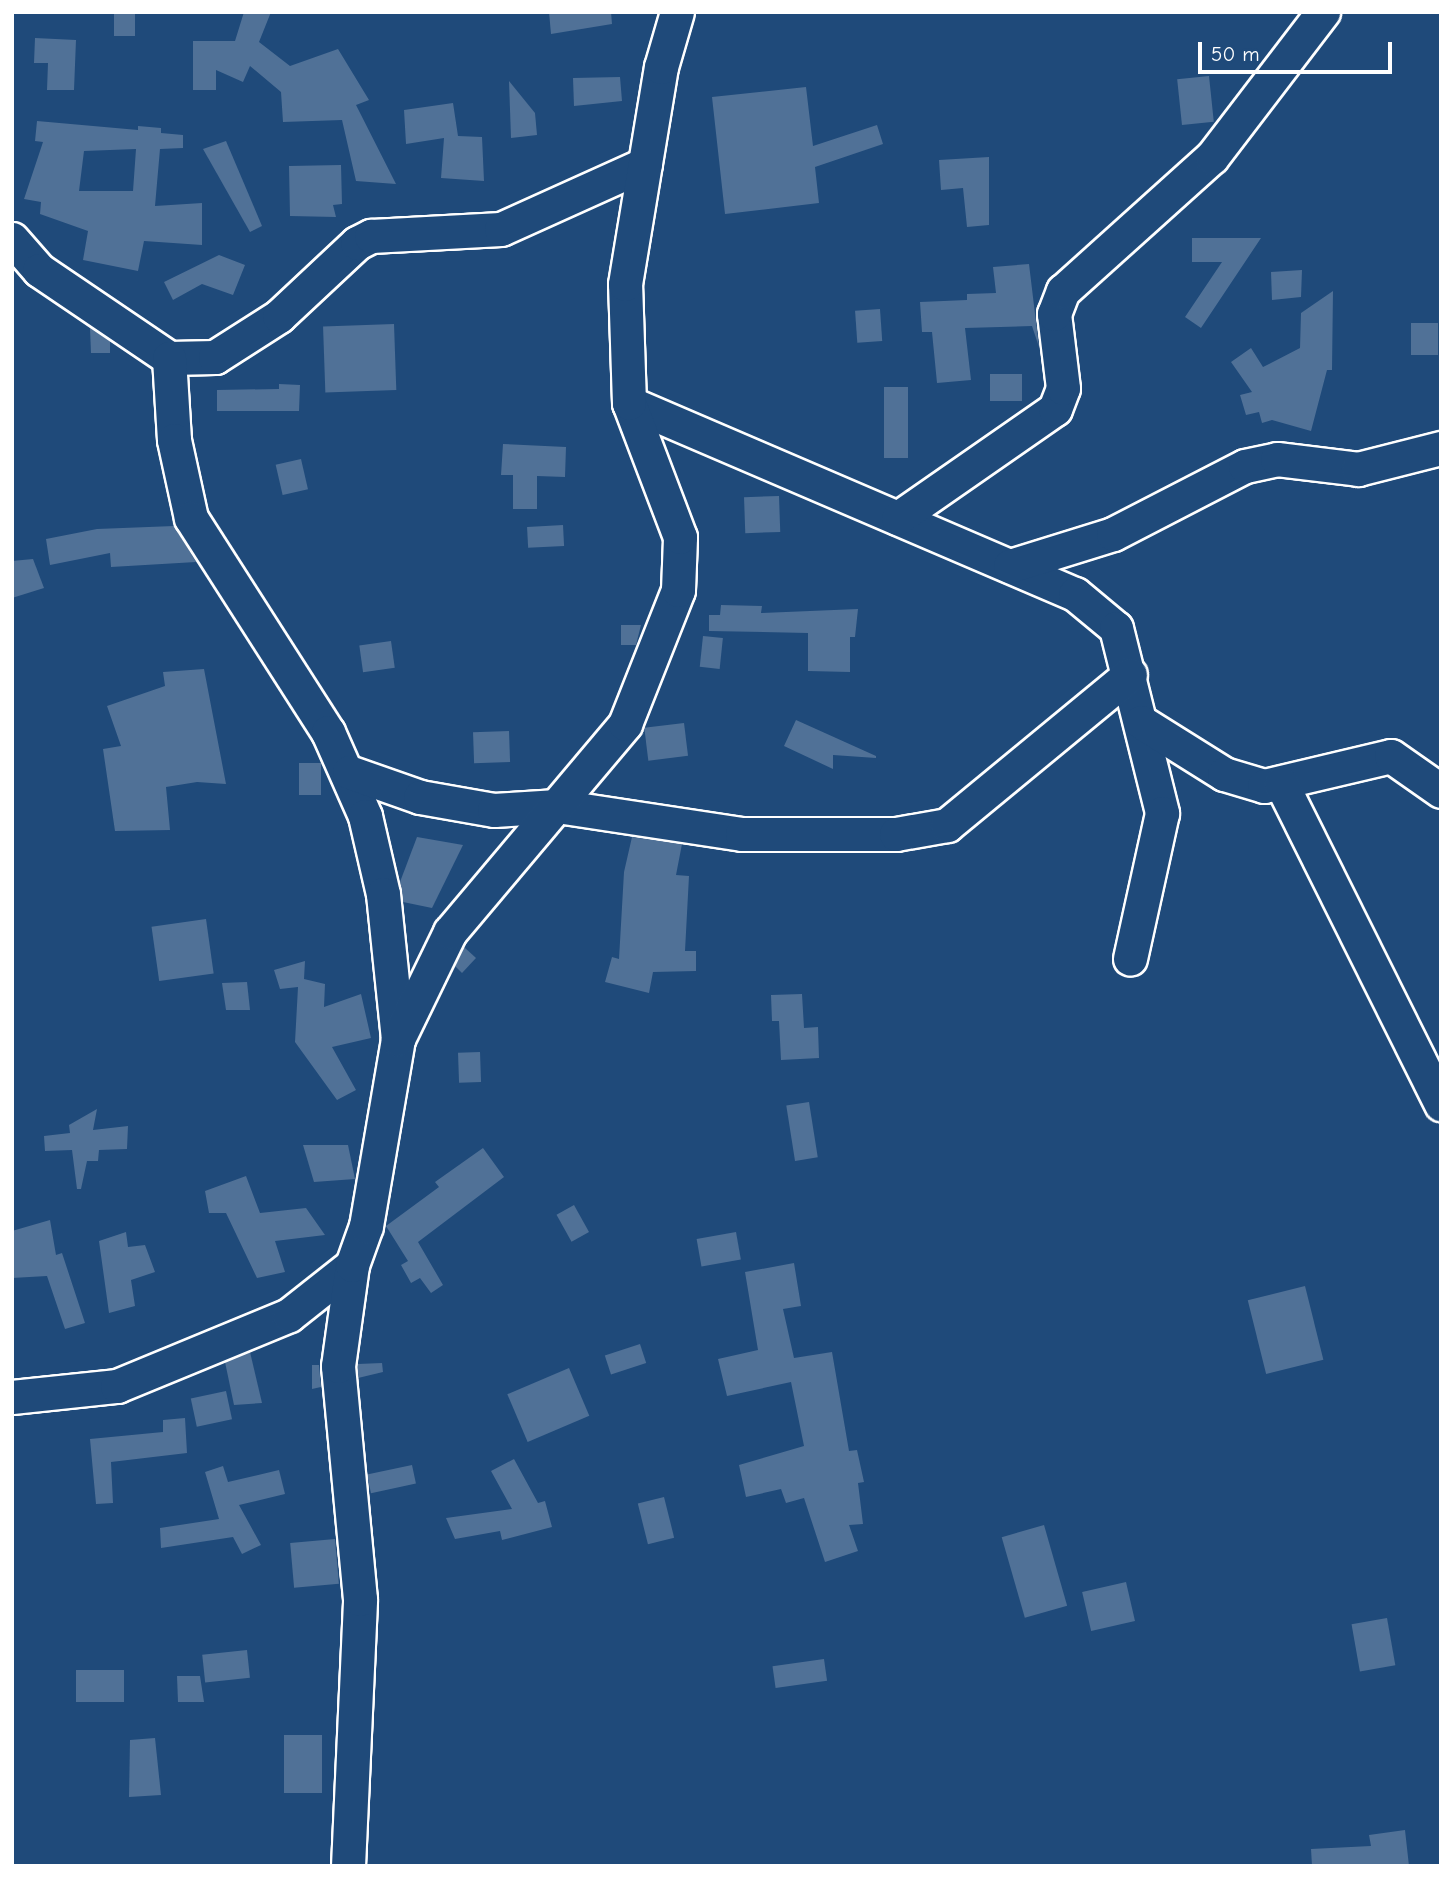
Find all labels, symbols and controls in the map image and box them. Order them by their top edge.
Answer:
scale bar [1201,28,1395,72]
text: 50 m [1211,42,1260,66]

